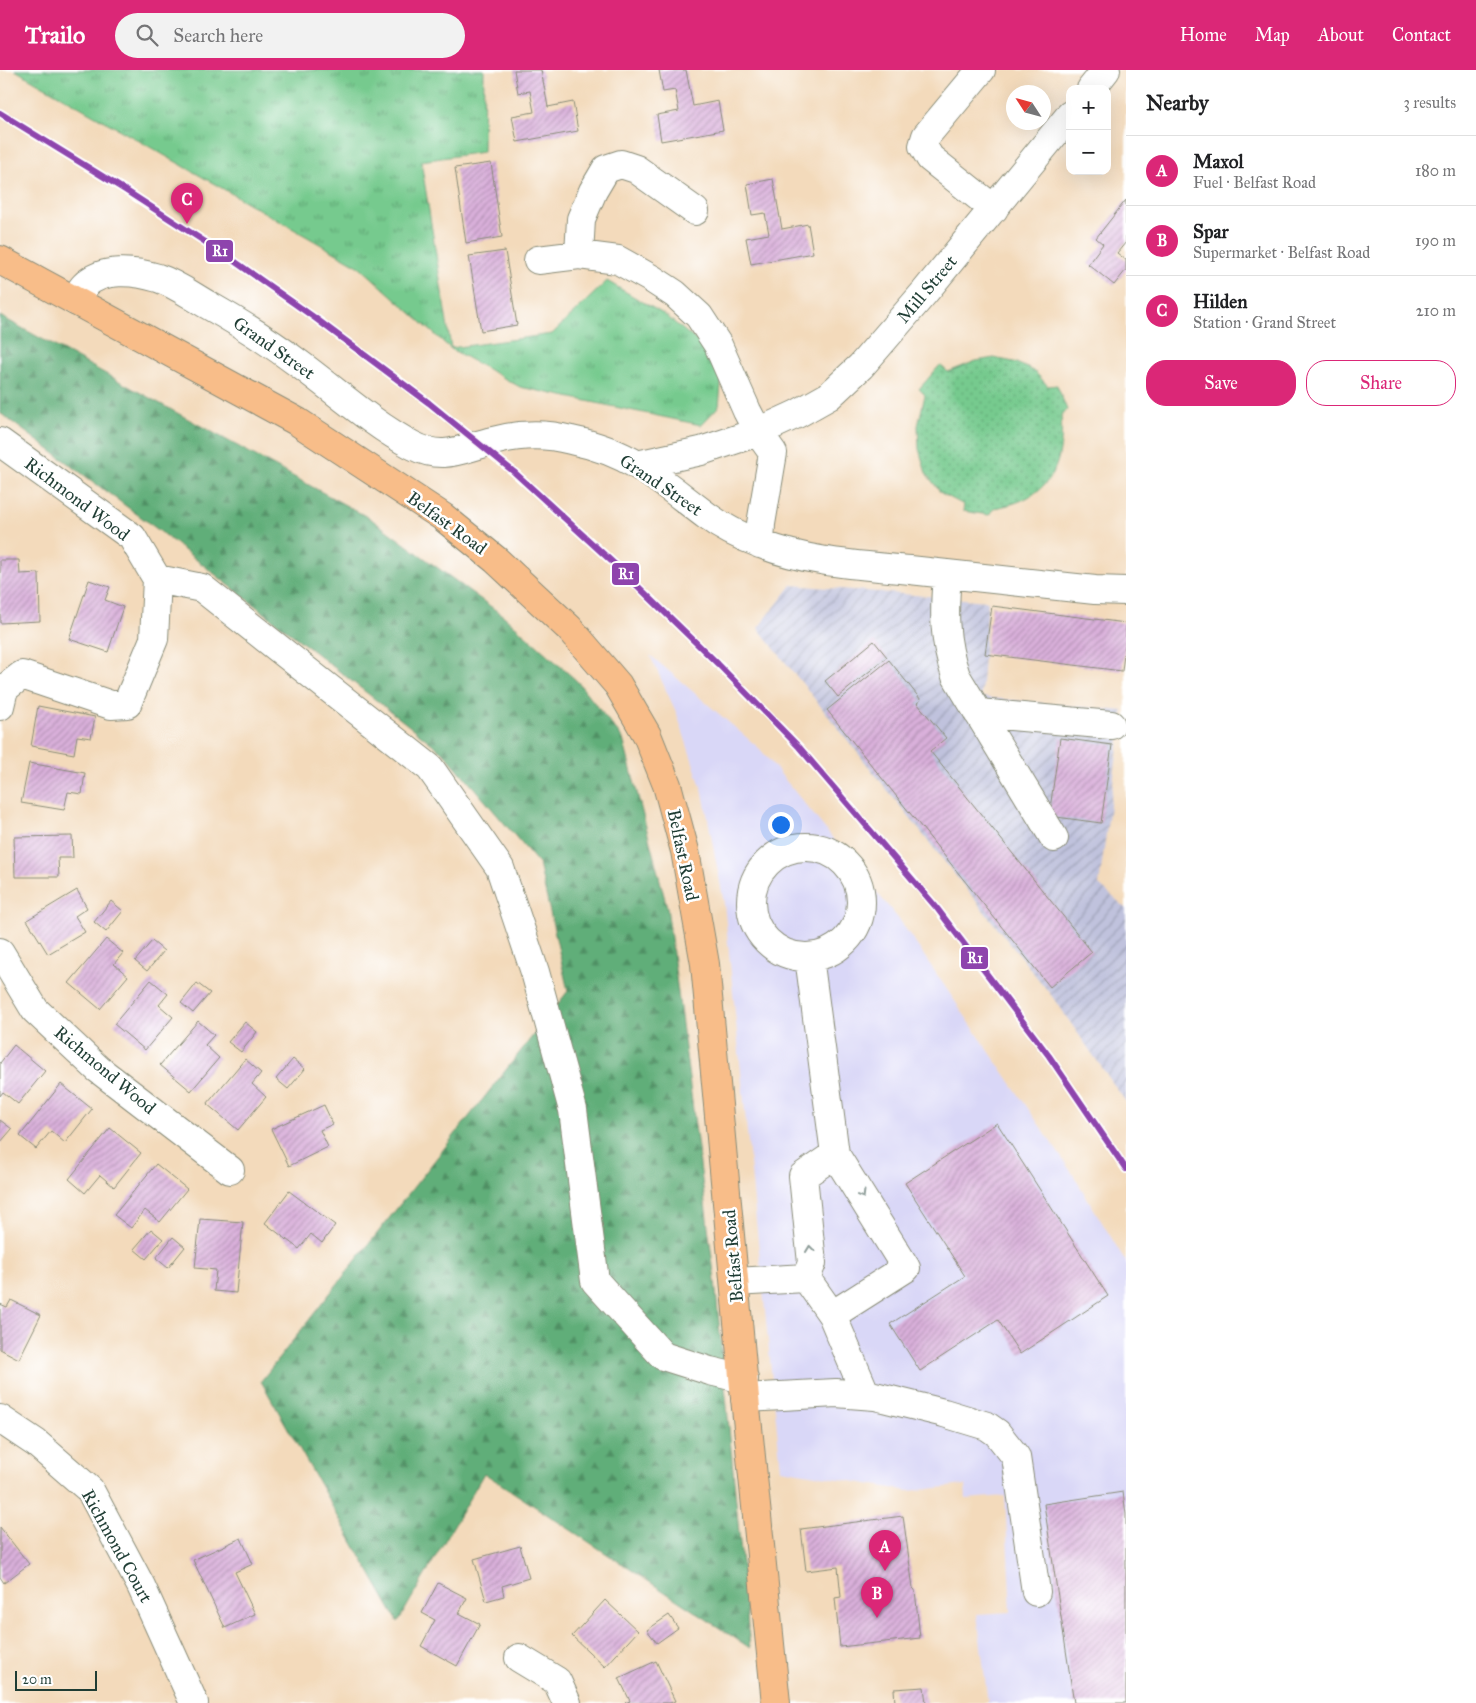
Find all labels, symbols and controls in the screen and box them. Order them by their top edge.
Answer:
search box [115,13,465,58]
text: Trailo [25,20,85,50]
icon: search [133,21,161,49]
text: Search here [173,24,263,47]
text: Home [1180,24,1227,46]
text: Map [1255,24,1290,46]
text: About [1318,24,1364,46]
text: Contact [1392,24,1451,46]
north arrow [1006,85,1051,130]
map controls [1066,85,1111,175]
button: + [1066,85,1111,130]
text: Nearby [1146,90,1209,116]
text: 3 results [1403,93,1456,112]
button: − [1066,130,1111,175]
text: Maxol [1193,150,1244,173]
text: A [1157,161,1167,180]
text: 180 m [1415,161,1456,180]
text: Fuel · Belfast Road [1193,173,1316,192]
pin: C [171,183,203,224]
text: Spar [1193,220,1229,243]
text: B [1157,231,1167,250]
text: 190 m [1415,231,1456,250]
line badge: R1 [205,239,234,263]
text: R1 [212,243,228,260]
text: Supermarket · Belfast Road [1193,243,1370,262]
street label: Mill Street [892,250,962,327]
text: Hilden [1193,290,1247,313]
text: C [1157,301,1167,320]
text: 210 m [1416,301,1456,320]
street label: Grand Street [229,312,320,385]
text: Station · Grand Street [1193,313,1336,332]
button: Save [1146,360,1296,406]
button: Share [1306,360,1456,406]
street label: Grand Street [616,449,707,521]
street label: Richmond Wood [20,452,134,546]
street label: Belfast Road [403,487,491,559]
line badge: R1 [611,562,640,586]
text: R1 [618,566,634,583]
street label: Belfast Road [663,807,703,903]
your location [768,812,794,838]
line badge: R1 [960,946,989,970]
text: R1 [967,950,983,967]
street label: Richmond Wood [50,1021,160,1119]
one-way arrow [855,1190,865,1199]
street label: Belfast Road [718,1209,748,1303]
one-way arrow [805,1245,816,1253]
street label: Richmond Court [77,1485,158,1607]
pin: A [869,1530,901,1571]
pin: B [861,1577,893,1618]
scale bar [15,1668,98,1691]
text: 20 m [22,1671,52,1688]

